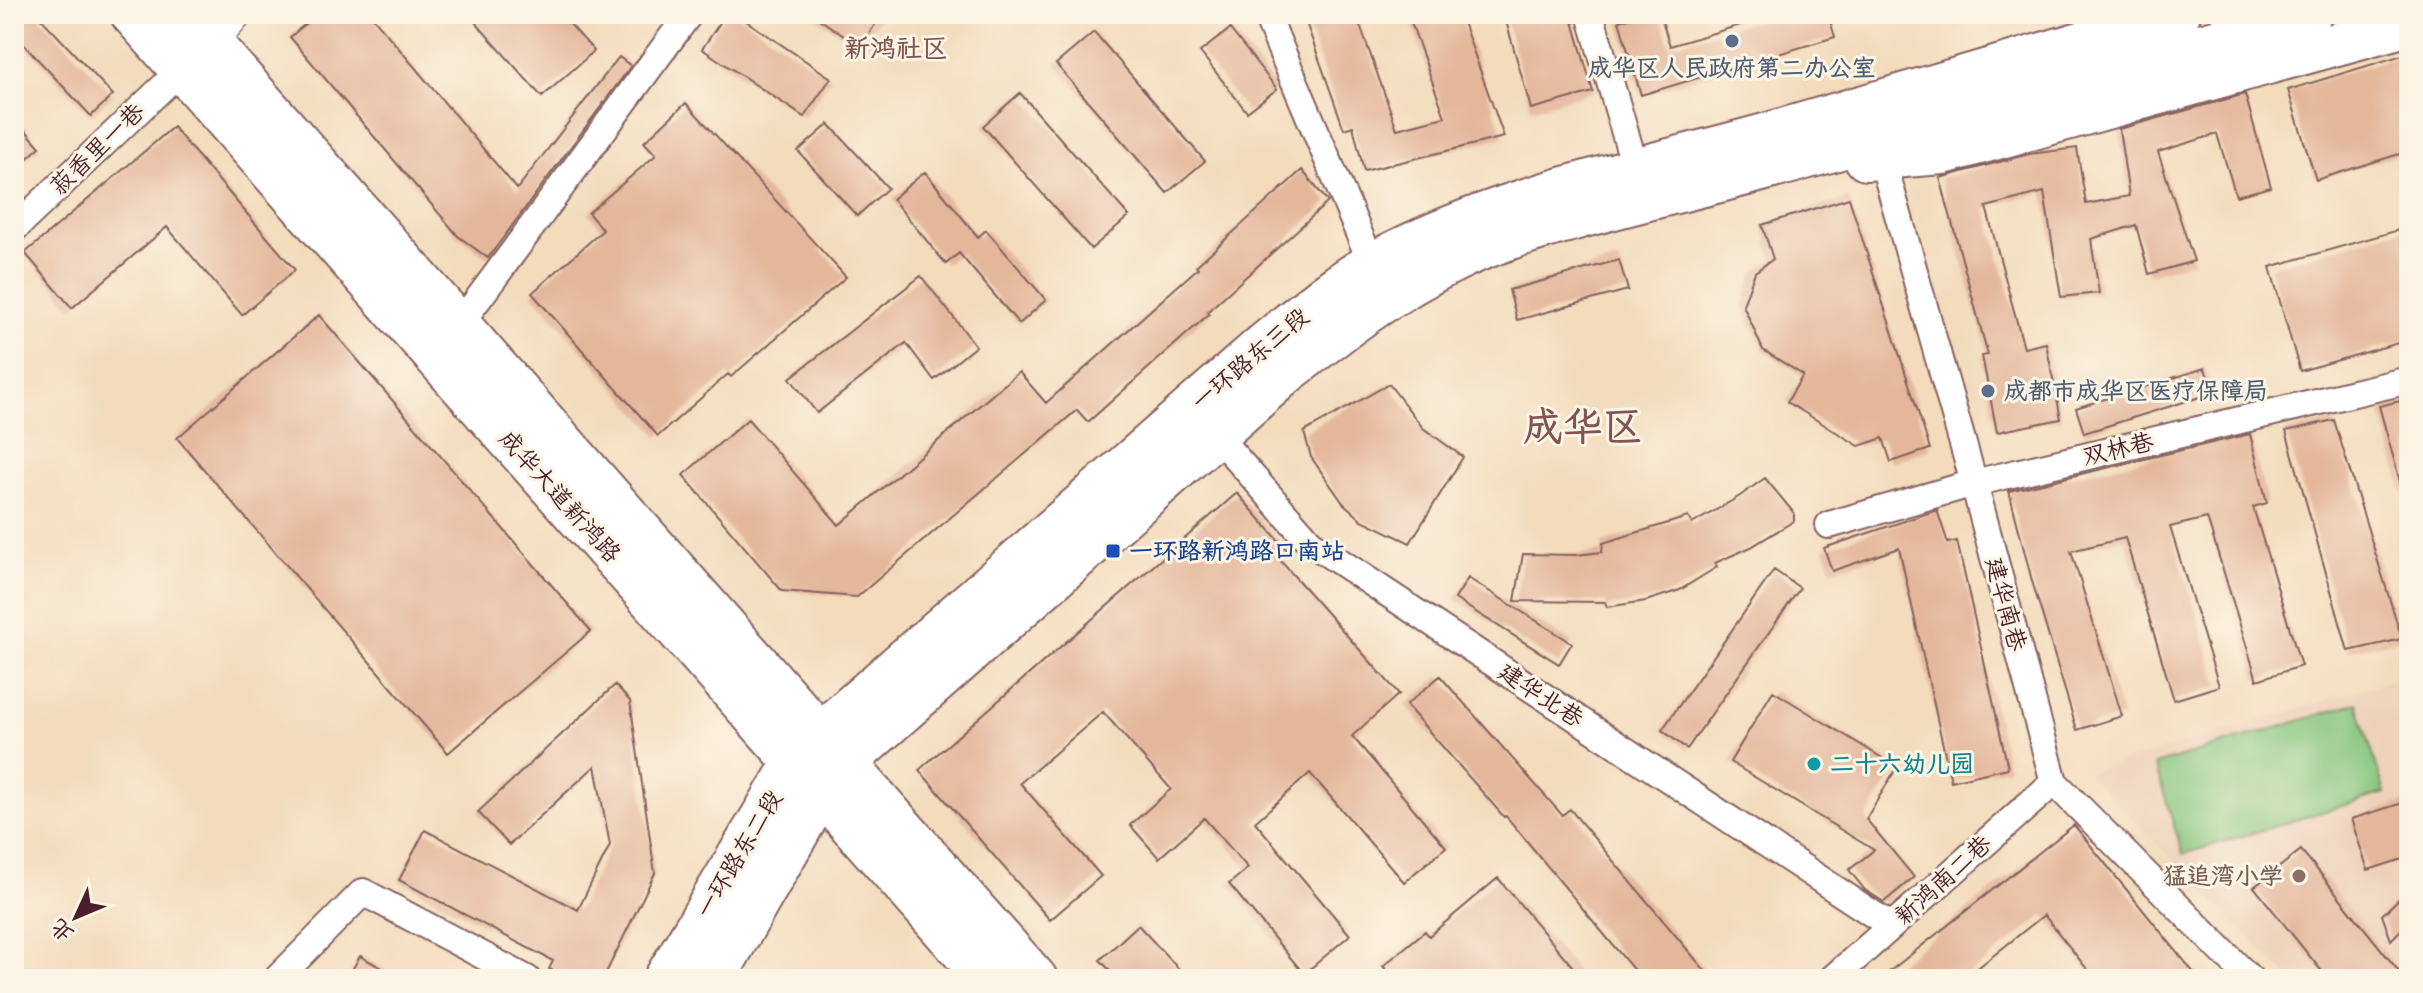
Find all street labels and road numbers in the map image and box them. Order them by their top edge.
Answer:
street label: 菽香里一巷 [43,96,150,201]
street label: 一环路东三段 [1185,300,1314,416]
street label: 成华大道新鸿路 [493,423,628,568]
street label: 双林巷 [2079,425,2156,471]
street label: 建华南巷 [1980,553,2034,654]
street label: 建华北巷 [1493,655,1590,733]
street label: 一环路东二段 [688,784,788,923]
street label: 新鸿南二巷 [1888,828,1997,931]

